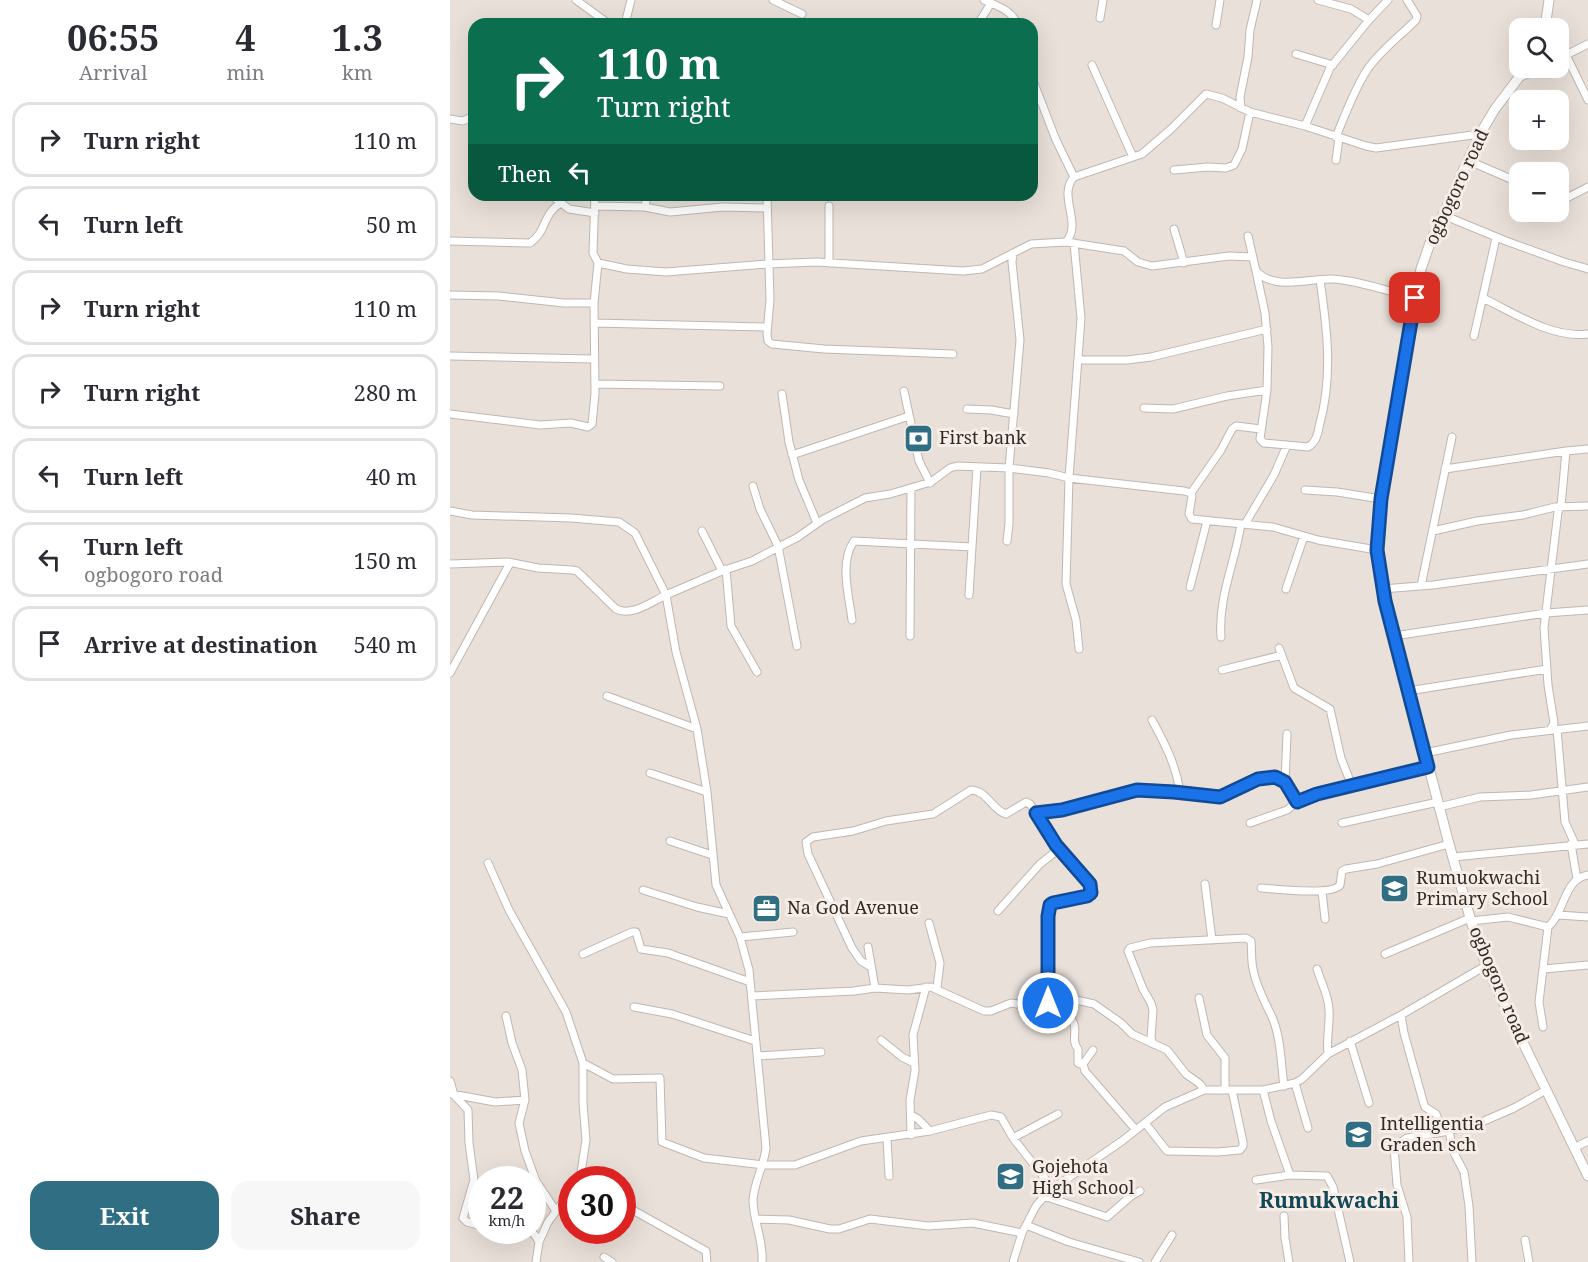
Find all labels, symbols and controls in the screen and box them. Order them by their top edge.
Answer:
text: 06:55 [67,13,159,62]
text: 4 [235,13,256,62]
text: 1.3 [332,13,383,62]
map controls [1509,18,1569,222]
button: search [1509,18,1569,78]
text: 110 m [597,34,721,91]
icon: right [498,42,576,120]
text: Arrival [79,59,147,86]
text: min [226,59,265,86]
text: km [342,59,373,86]
text: Turn right [597,88,730,125]
button: + [1509,90,1569,150]
icon: right [33,123,66,156]
text: Turn right [84,125,200,155]
text: 110 m [354,125,417,155]
street label: ogbogoro road [1419,125,1493,248]
icon: left [563,156,596,189]
text: Then [498,158,551,188]
button: − [1509,162,1569,222]
icon: left [33,207,66,240]
text: Turn left [84,209,183,239]
text: 50 m [366,209,417,239]
pin [1389,272,1440,323]
icon: arrive [1398,281,1431,314]
icon: right [33,291,66,324]
text: Turn right [84,293,200,323]
text: 110 m [354,293,417,323]
icon: right [33,375,66,408]
text: Turn right [84,377,200,407]
text: 280 m [354,377,417,407]
bank icon: First bank [902,422,934,454]
place label: First bank [939,425,1027,449]
icon: left [33,459,66,492]
text: Turn left [84,461,183,491]
text: 40 m [366,461,417,491]
text: Turn left [84,531,183,561]
icon: left [33,543,66,576]
text: 150 m [354,545,417,575]
text: ogbogoro road [84,561,223,588]
icon: arrive [33,627,66,660]
text: Arrive at destination [84,629,318,659]
text: 540 m [354,629,417,659]
place label: Rumuokwachi Primary School [1416,865,1548,910]
school or university icon: Rumuokwachi Primary School [1379,872,1411,904]
office icon: Na God Avenue [750,892,782,924]
place label: Na God Avenue [787,895,919,919]
street label: ogbogoro road [1464,922,1535,1047]
position arrow [1016,971,1080,1035]
place label: Intelligentia Graden sch [1380,1111,1484,1156]
school or university icon: Intelligentia Graden sch [1343,1118,1375,1150]
place label: Gojehota High School [1032,1154,1135,1199]
school or university icon: Gojehota High School [995,1161,1027,1193]
speed limit sign: 30 [558,1166,636,1244]
text: 22 [490,1177,524,1218]
button: Exit [30,1181,219,1250]
button: Share [231,1181,420,1250]
district label: Rumukwachi [1259,1186,1400,1214]
text: km/h [489,1210,525,1230]

